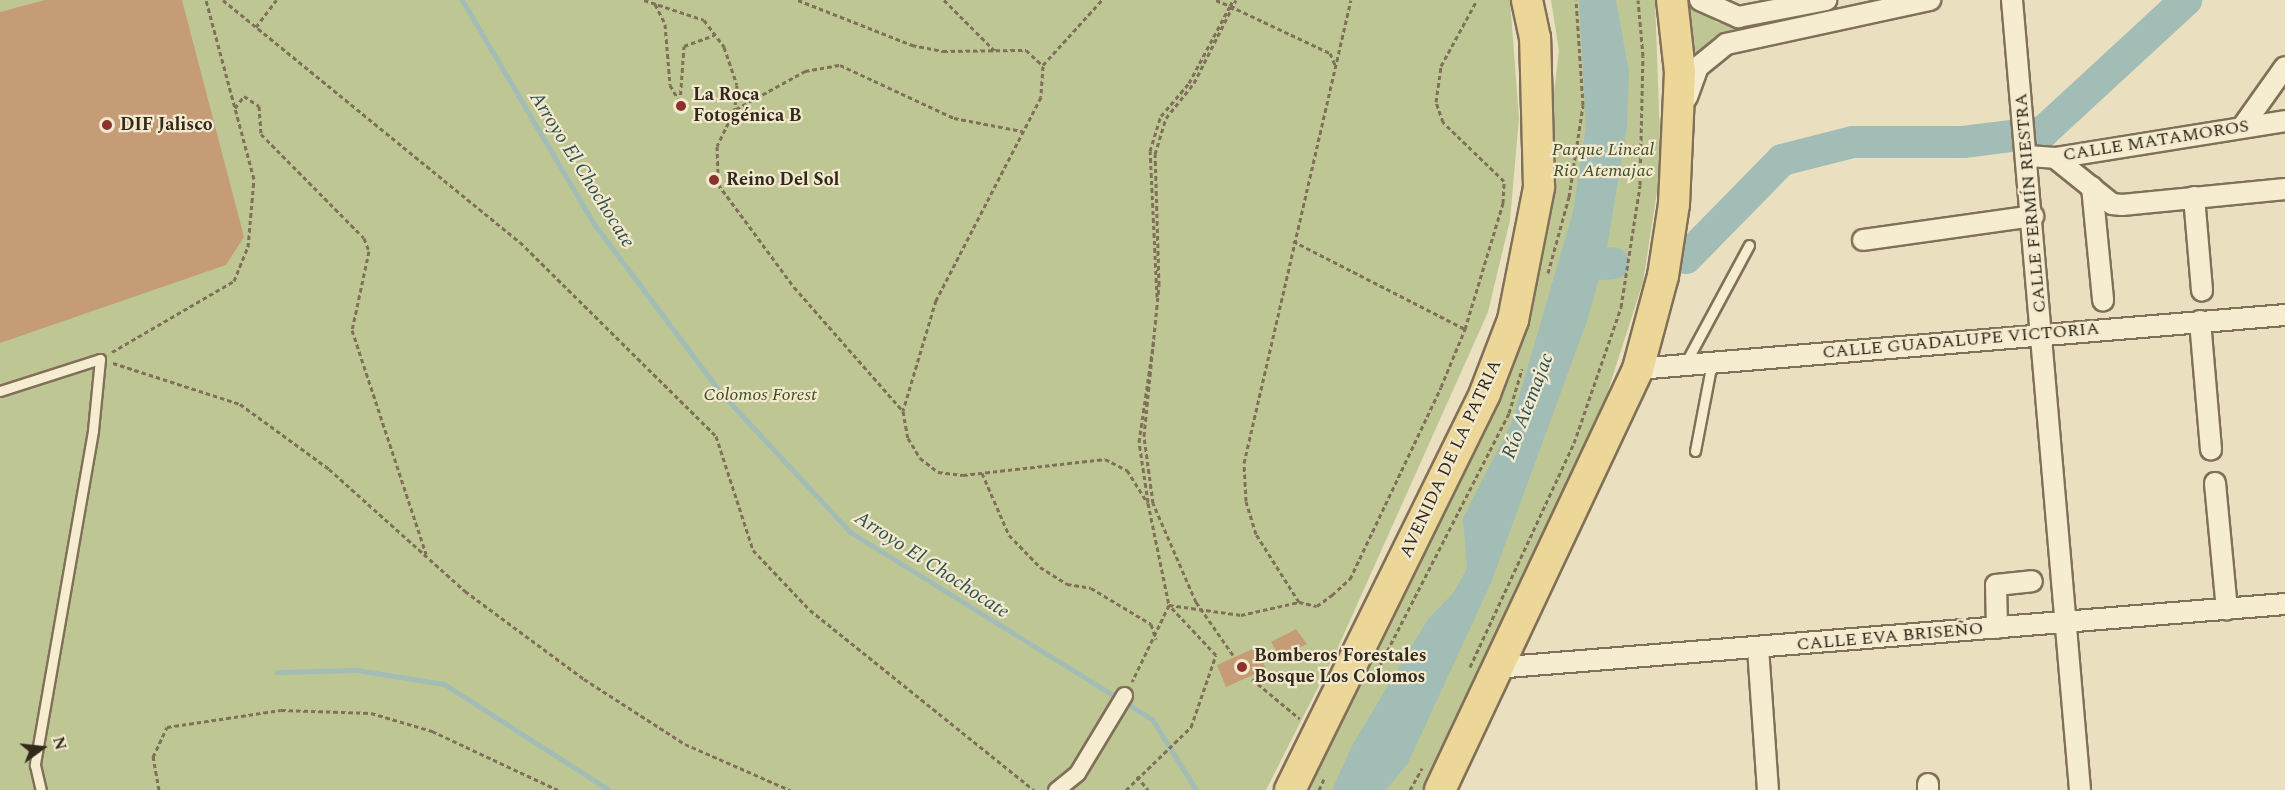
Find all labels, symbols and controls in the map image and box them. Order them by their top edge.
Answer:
place label: La Roca Fotogénica B [693,85,801,128]
water label: Arroyo El Chochocate [524,88,640,252]
street label: CALLE FERMÍN RIESTRA [2011,92,2051,314]
marker: La Roca Fotogénica B [674,99,688,113]
place label: DIF Jalisco [120,114,213,136]
marker: DIF Jalisco [98,116,116,134]
street label: CALLE MATAMOROS [2062,116,2250,166]
park label: Parque Lineal Rio Atemajac [1552,140,1654,182]
place label: Reino Del Sol [726,169,839,191]
marker: Reino Del Sol [707,173,721,187]
street label: CALLE GUADALUPE VICTORIA [1822,318,2100,364]
water label: Río Atemajac [1497,350,1559,462]
street label: AVENIDA DE LA PATRIA [1395,356,1507,562]
park label: Colomos Forest [703,384,817,406]
water label: Arroyo El Chochocate [850,506,1014,624]
street label: CALLE EVA BRISEÑO [1796,618,1984,656]
place label: Bomberos Forestales Bosque Los Colomos [1254,646,1426,688]
marker: Bomberos Forestales Bosque Los Colomos [1235,660,1249,674]
north arrow [12,718,72,778]
text: N [46,734,73,753]

